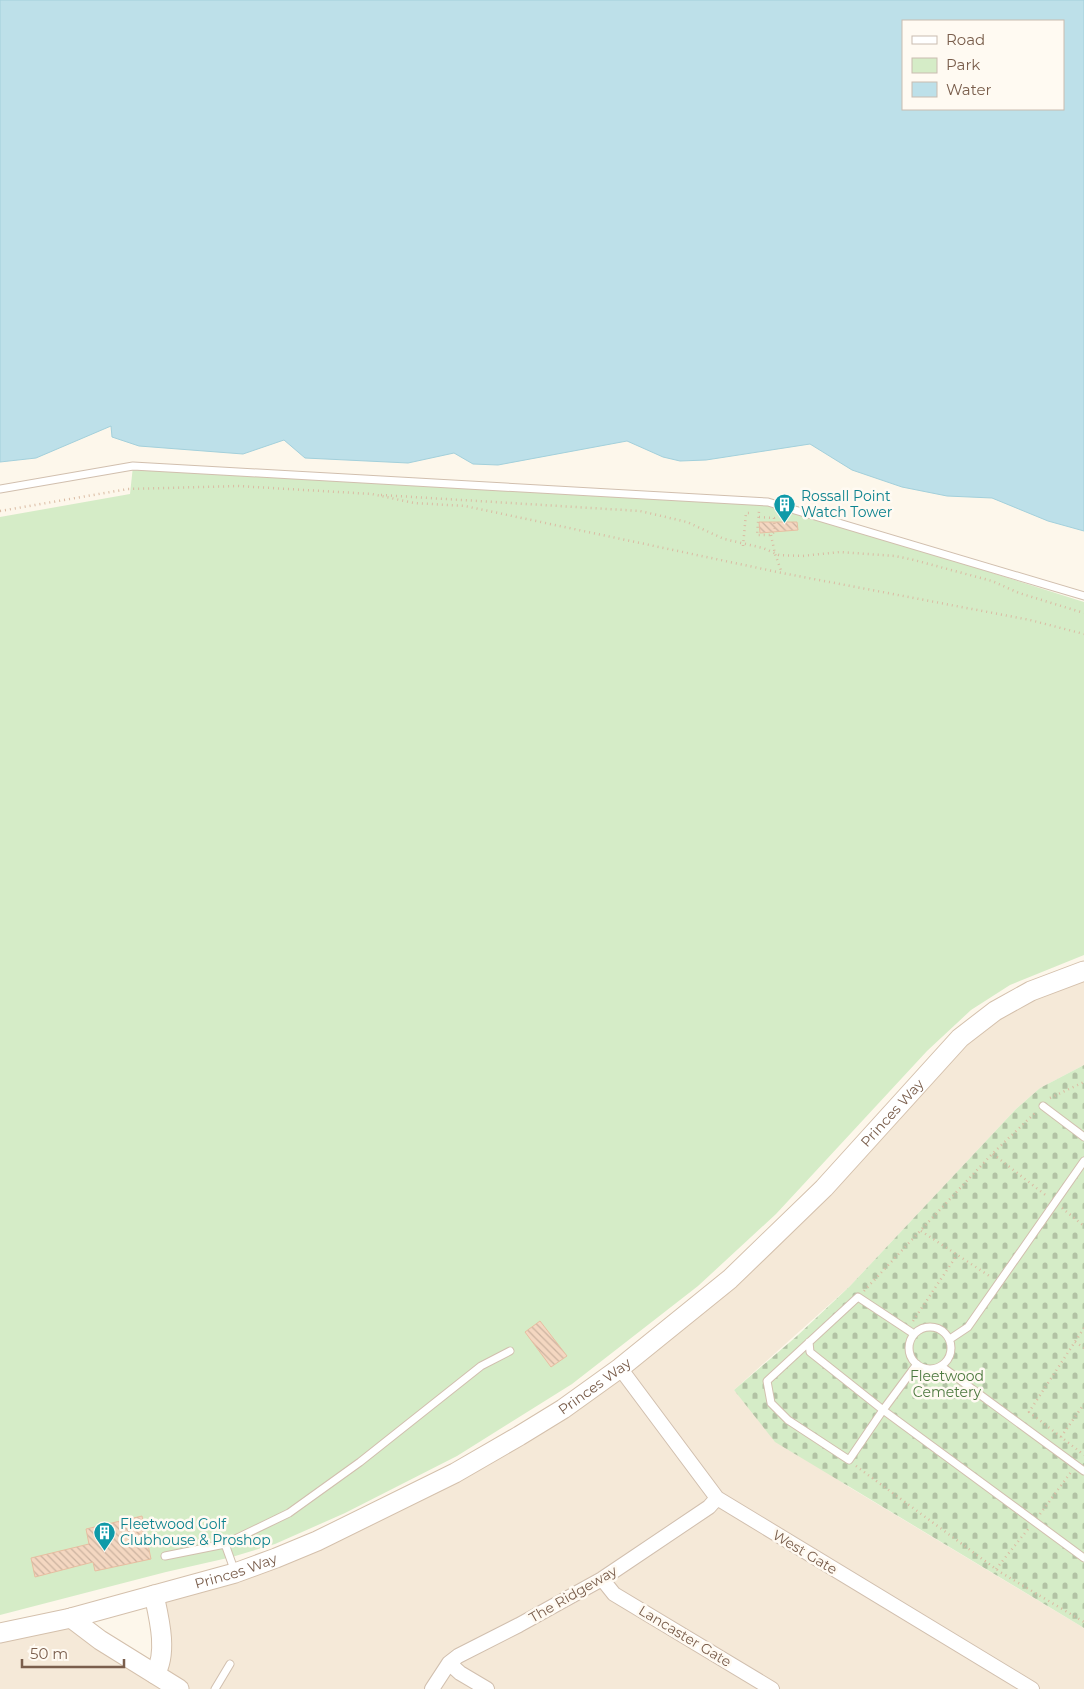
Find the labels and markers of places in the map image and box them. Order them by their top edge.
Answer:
place label: Rossall Point Watch Tower [801,487,893,521]
building icon: Rossall Point Watch Tower [773,492,797,523]
place label: Fleetwood Golf Clubhouse & Proshop [120,1515,271,1549]
building icon: Fleetwood Golf Clubhouse & Proshop [92,1520,116,1551]

